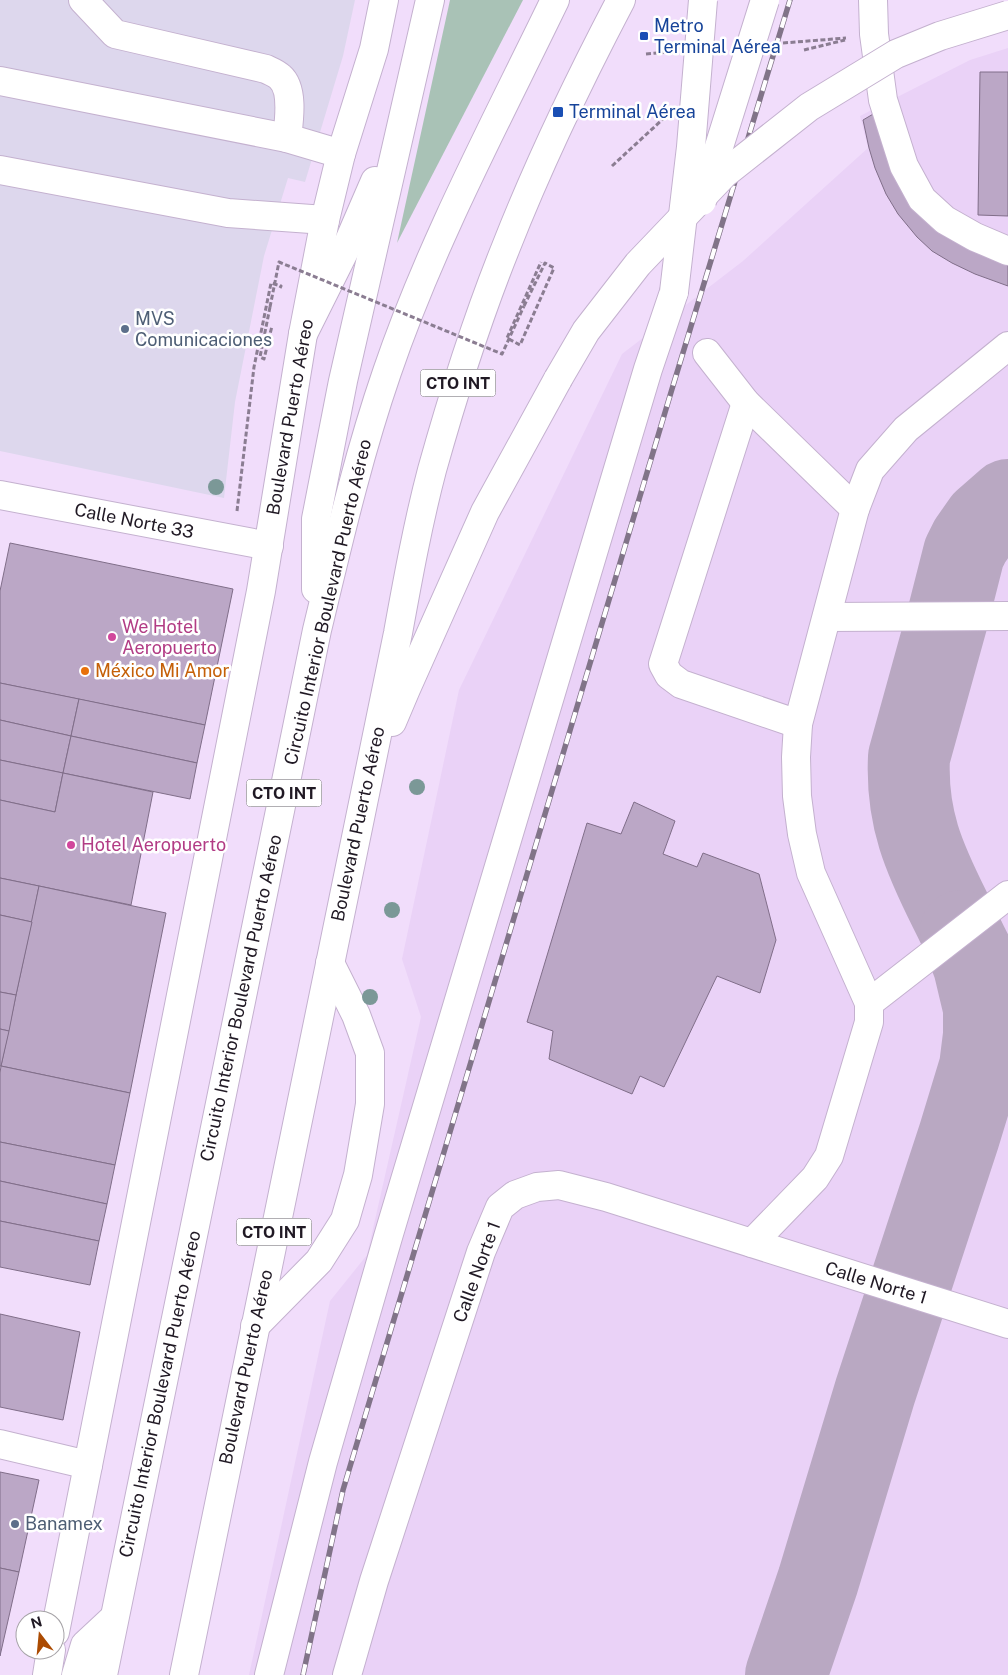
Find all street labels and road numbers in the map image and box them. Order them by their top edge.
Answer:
street label: Boulevard Puerto Aéreo [262,317,317,517]
road number: CTO INT [420,369,496,396]
street label: Circuito Interior Boulevard Puerto Aéreo [280,437,375,767]
street label: Calle Norte 33 [73,499,196,542]
street label: Boulevard Puerto Aéreo [327,725,388,923]
road number: CTO INT [246,780,322,806]
street label: Circuito Interior Boulevard Puerto Aéreo [196,833,285,1163]
road number: CTO INT [236,1218,312,1246]
street label: Calle Norte 1 [449,1219,504,1325]
street label: Circuito Interior Boulevard Puerto Aéreo [115,1229,204,1559]
street label: Calle Norte 1 [822,1257,930,1308]
street label: Boulevard Puerto Aéreo [215,1268,276,1466]

